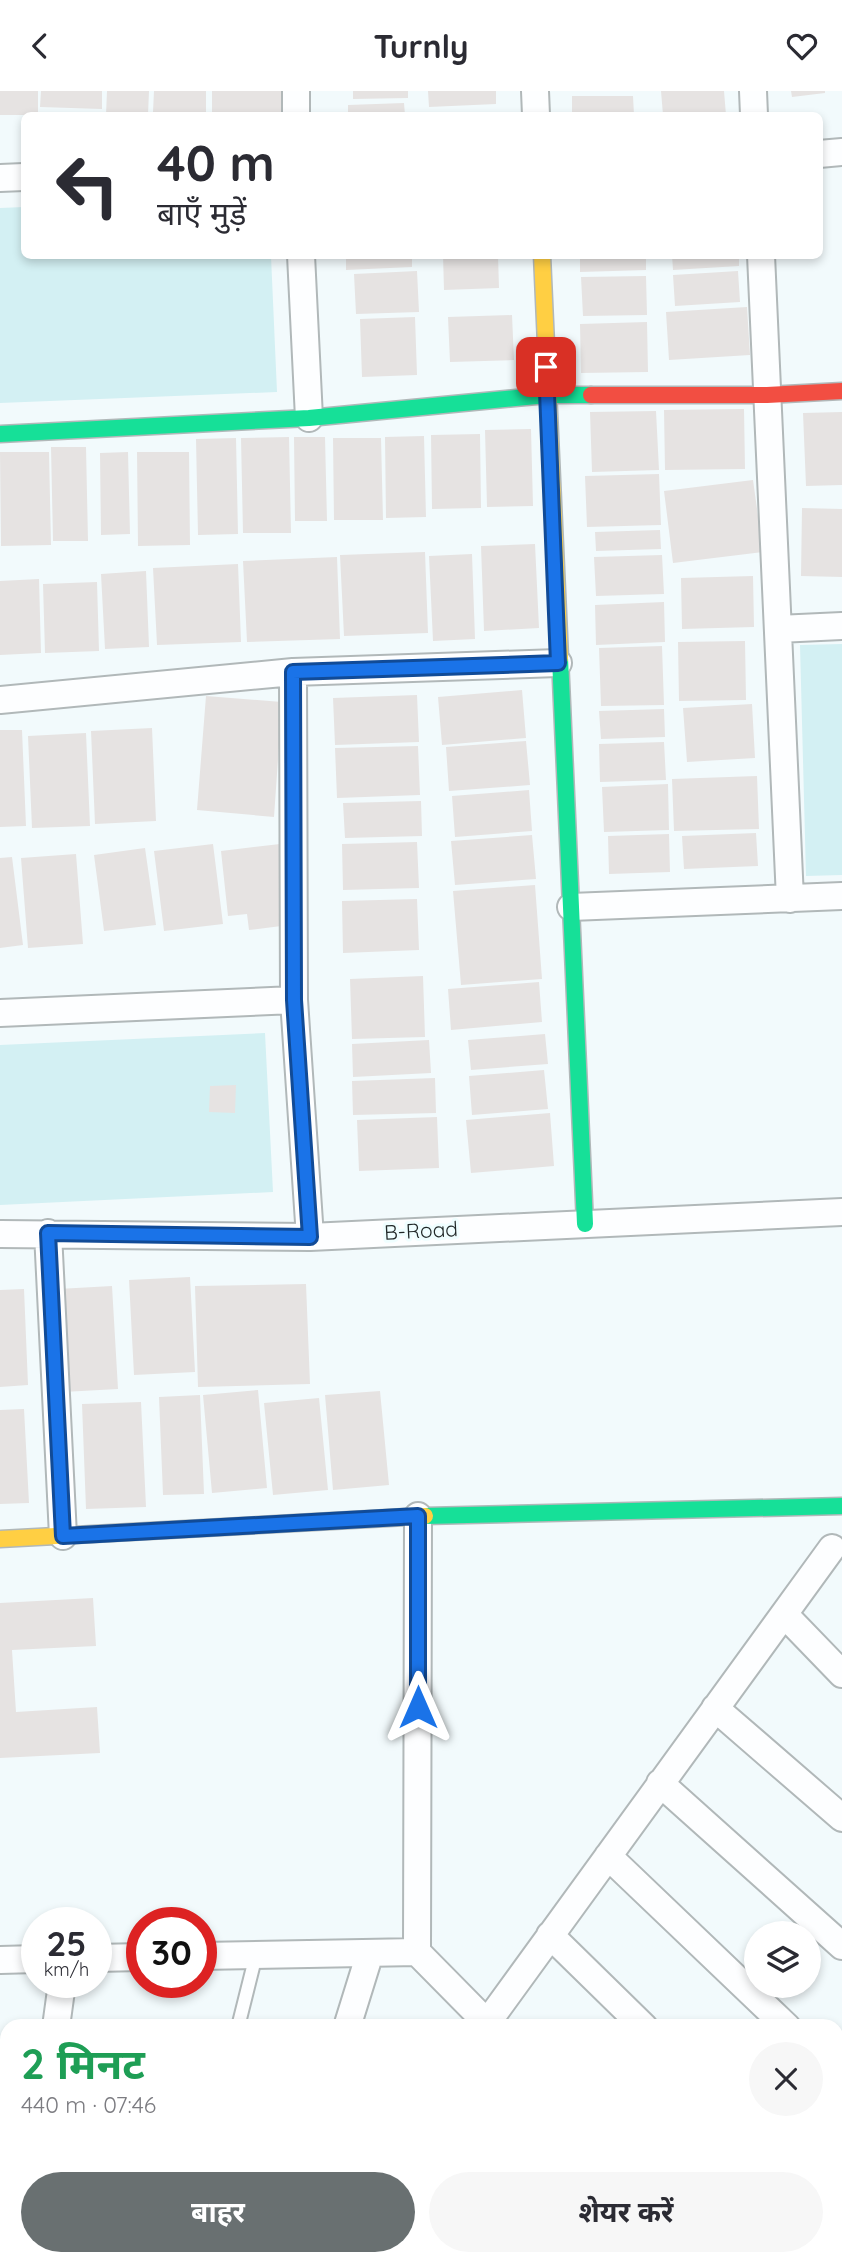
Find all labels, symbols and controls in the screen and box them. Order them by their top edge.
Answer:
text: Turnly [374,26,468,66]
icon: back [21,27,59,65]
icon: heart [783,27,821,65]
text: 40 m [157,132,275,193]
icon: left [42,140,133,231]
text: बाएँ मुड़ें [157,193,246,233]
pin [516,337,576,397]
icon: arrive [527,348,565,386]
street label: B-Road [383,1215,459,1245]
position arrow [381,1670,455,1744]
speed limit sign: 30 [126,1907,217,1998]
text: 25 [46,1921,87,1965]
map controls [744,1921,821,1998]
button: layers [744,1921,821,1998]
text: km/h [44,1958,89,1981]
text: 2 मिनट [21,2037,145,2090]
button: close [749,2042,823,2116]
text: 440 m · 07:46 [21,2090,156,2119]
button: बाहर [21,2172,415,2252]
button: शेयर करें [429,2172,823,2252]

